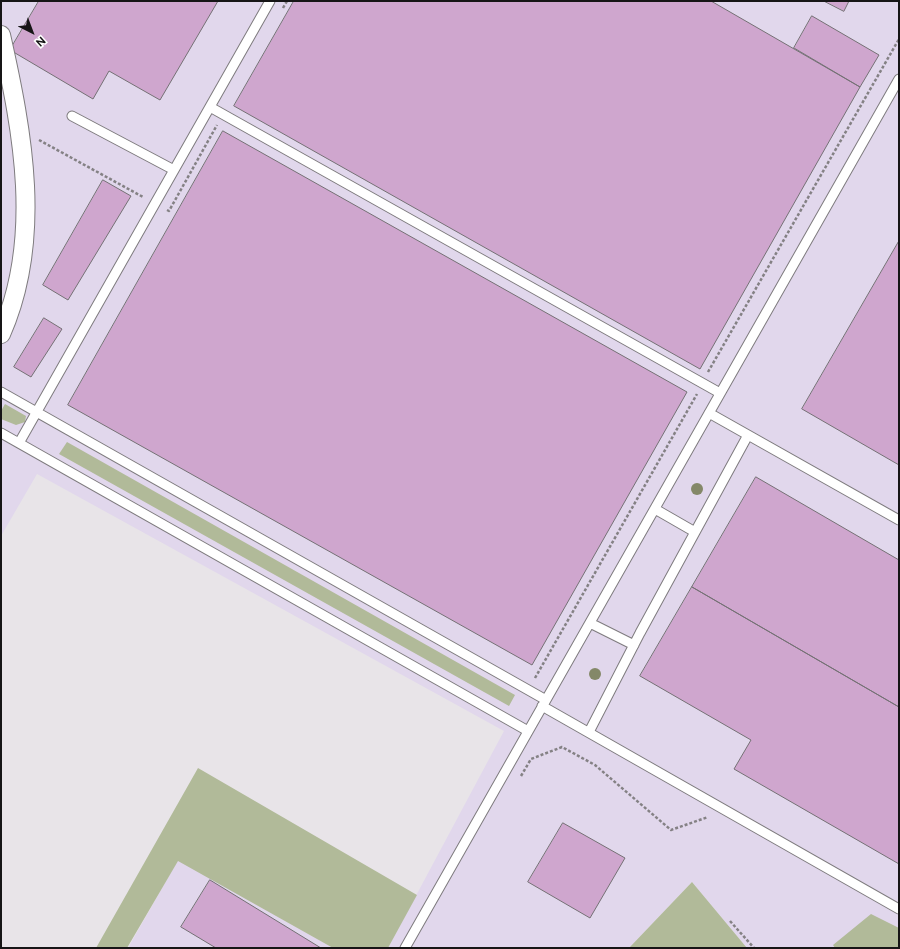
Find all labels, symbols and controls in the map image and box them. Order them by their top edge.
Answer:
north arrow [12,12,52,52]
text: N [33,34,48,49]

